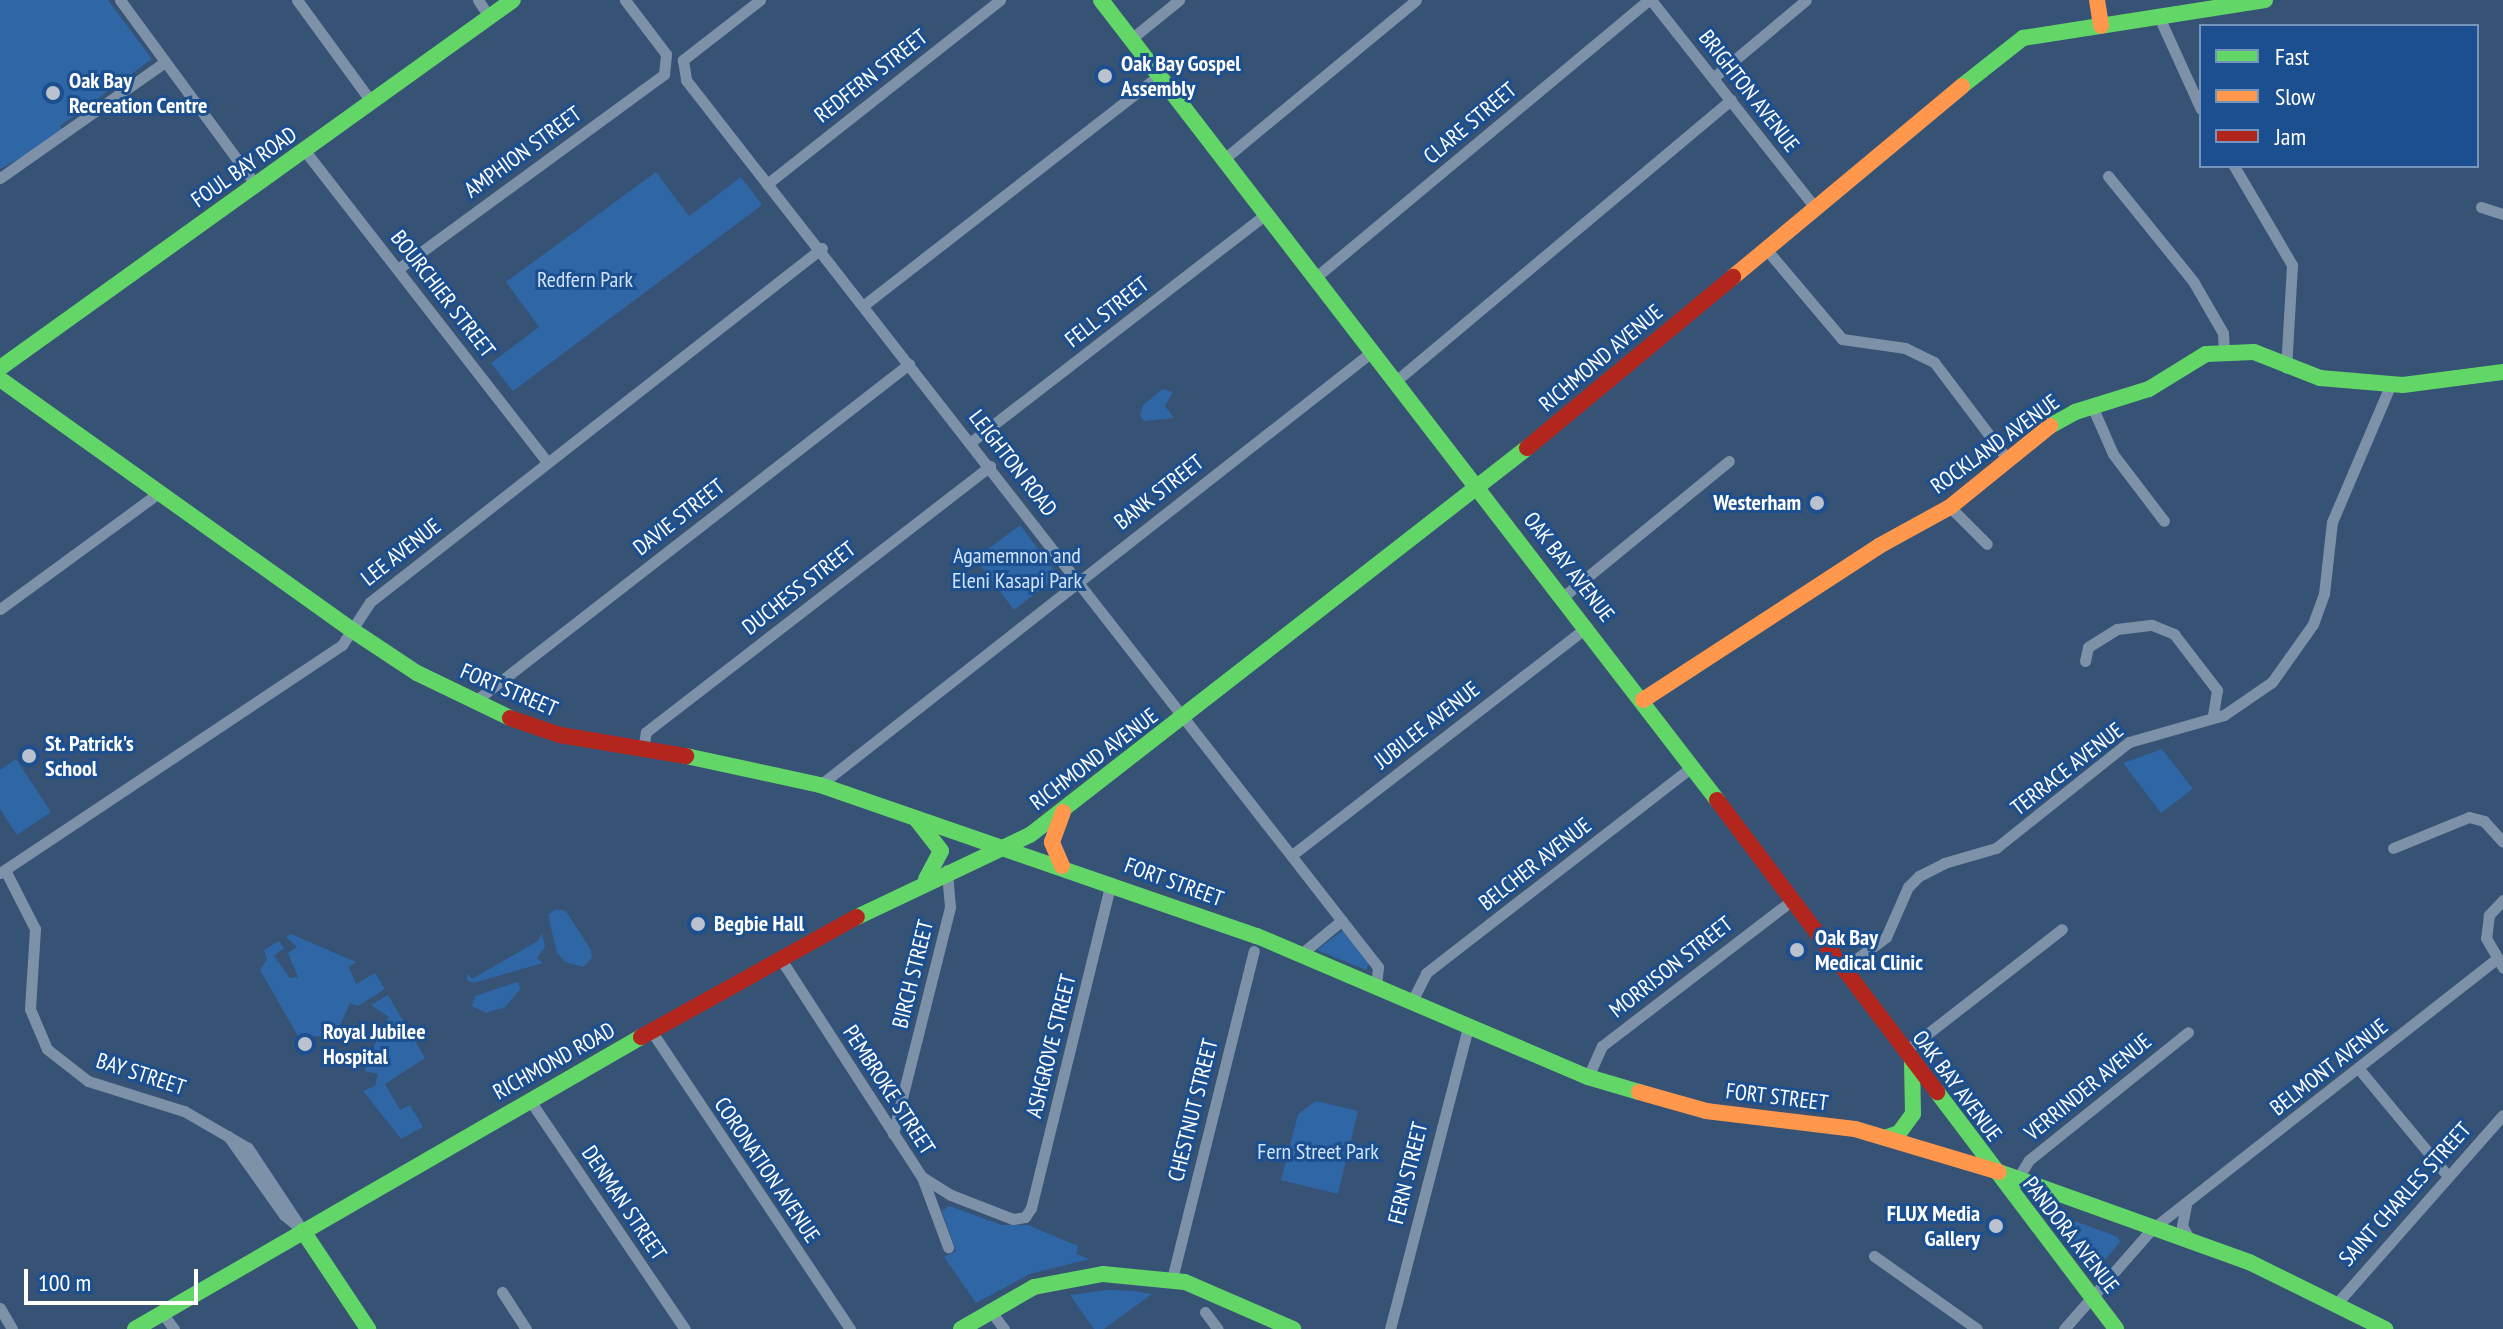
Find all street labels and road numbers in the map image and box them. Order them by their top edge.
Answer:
street label: REDFERN STREET [809,24,933,128]
street label: BRIGHTON AVENUE [1693,24,1805,158]
street label: CLARE STREET [1418,77,1522,169]
street label: AMPHION STREET [459,101,587,203]
street label: FOUL BAY ROAD [186,121,302,213]
street label: BOURCHIER STREET [385,225,501,363]
street label: FELL STREET [1059,271,1155,353]
street label: RICHMOND AVENUE [1534,299,1668,417]
street label: ROCKLAND AVENUE [1926,388,2064,500]
street label: LEIGHTON ROAD [963,405,1063,521]
street label: BANK STREET [1109,449,1209,535]
street label: DAVIE STREET [628,473,730,561]
street label: OAK BAY AVENUE [1517,506,1621,628]
street label: LEE AVENUE [356,512,446,592]
street label: DUCHESS STREET [737,536,861,640]
street label: FORT STREET [456,658,562,722]
street label: JUBILEE AVENUE [1369,676,1485,774]
street label: RICHMOND AVENUE [1025,702,1163,816]
street label: TERRACE AVENUE [2005,717,2129,821]
street label: BELCHER AVENUE [1473,812,1597,916]
street label: FORT STREET [1121,852,1227,912]
street label: MORRISON STREET [1604,911,1738,1023]
street label: BIRCH STREET [887,917,939,1031]
street label: ASHGROVE STREET [1020,972,1082,1120]
street label: BELMONT AVENUE [2264,1012,2394,1122]
street label: RICHMOND ROAD [488,1017,620,1105]
street label: PEMBROKE STREET [837,1020,941,1160]
street label: OAK BAY AVENUE [1906,1025,2008,1147]
street label: VERRINDER AVENUE [2019,1028,2157,1146]
street label: CHESTNUT STREET [1162,1036,1224,1184]
street label: BAY STREET [93,1047,189,1101]
street label: FORT STREET [1724,1078,1830,1116]
street label: CORONATION AVENUE [708,1092,826,1248]
street label: SAINT CHARLES STREET [2333,1116,2477,1272]
street label: FERN STREET [1383,1119,1433,1227]
street label: DENMAN STREET [576,1141,672,1265]
street label: PANDORA AVENUE [2017,1171,2125,1299]

